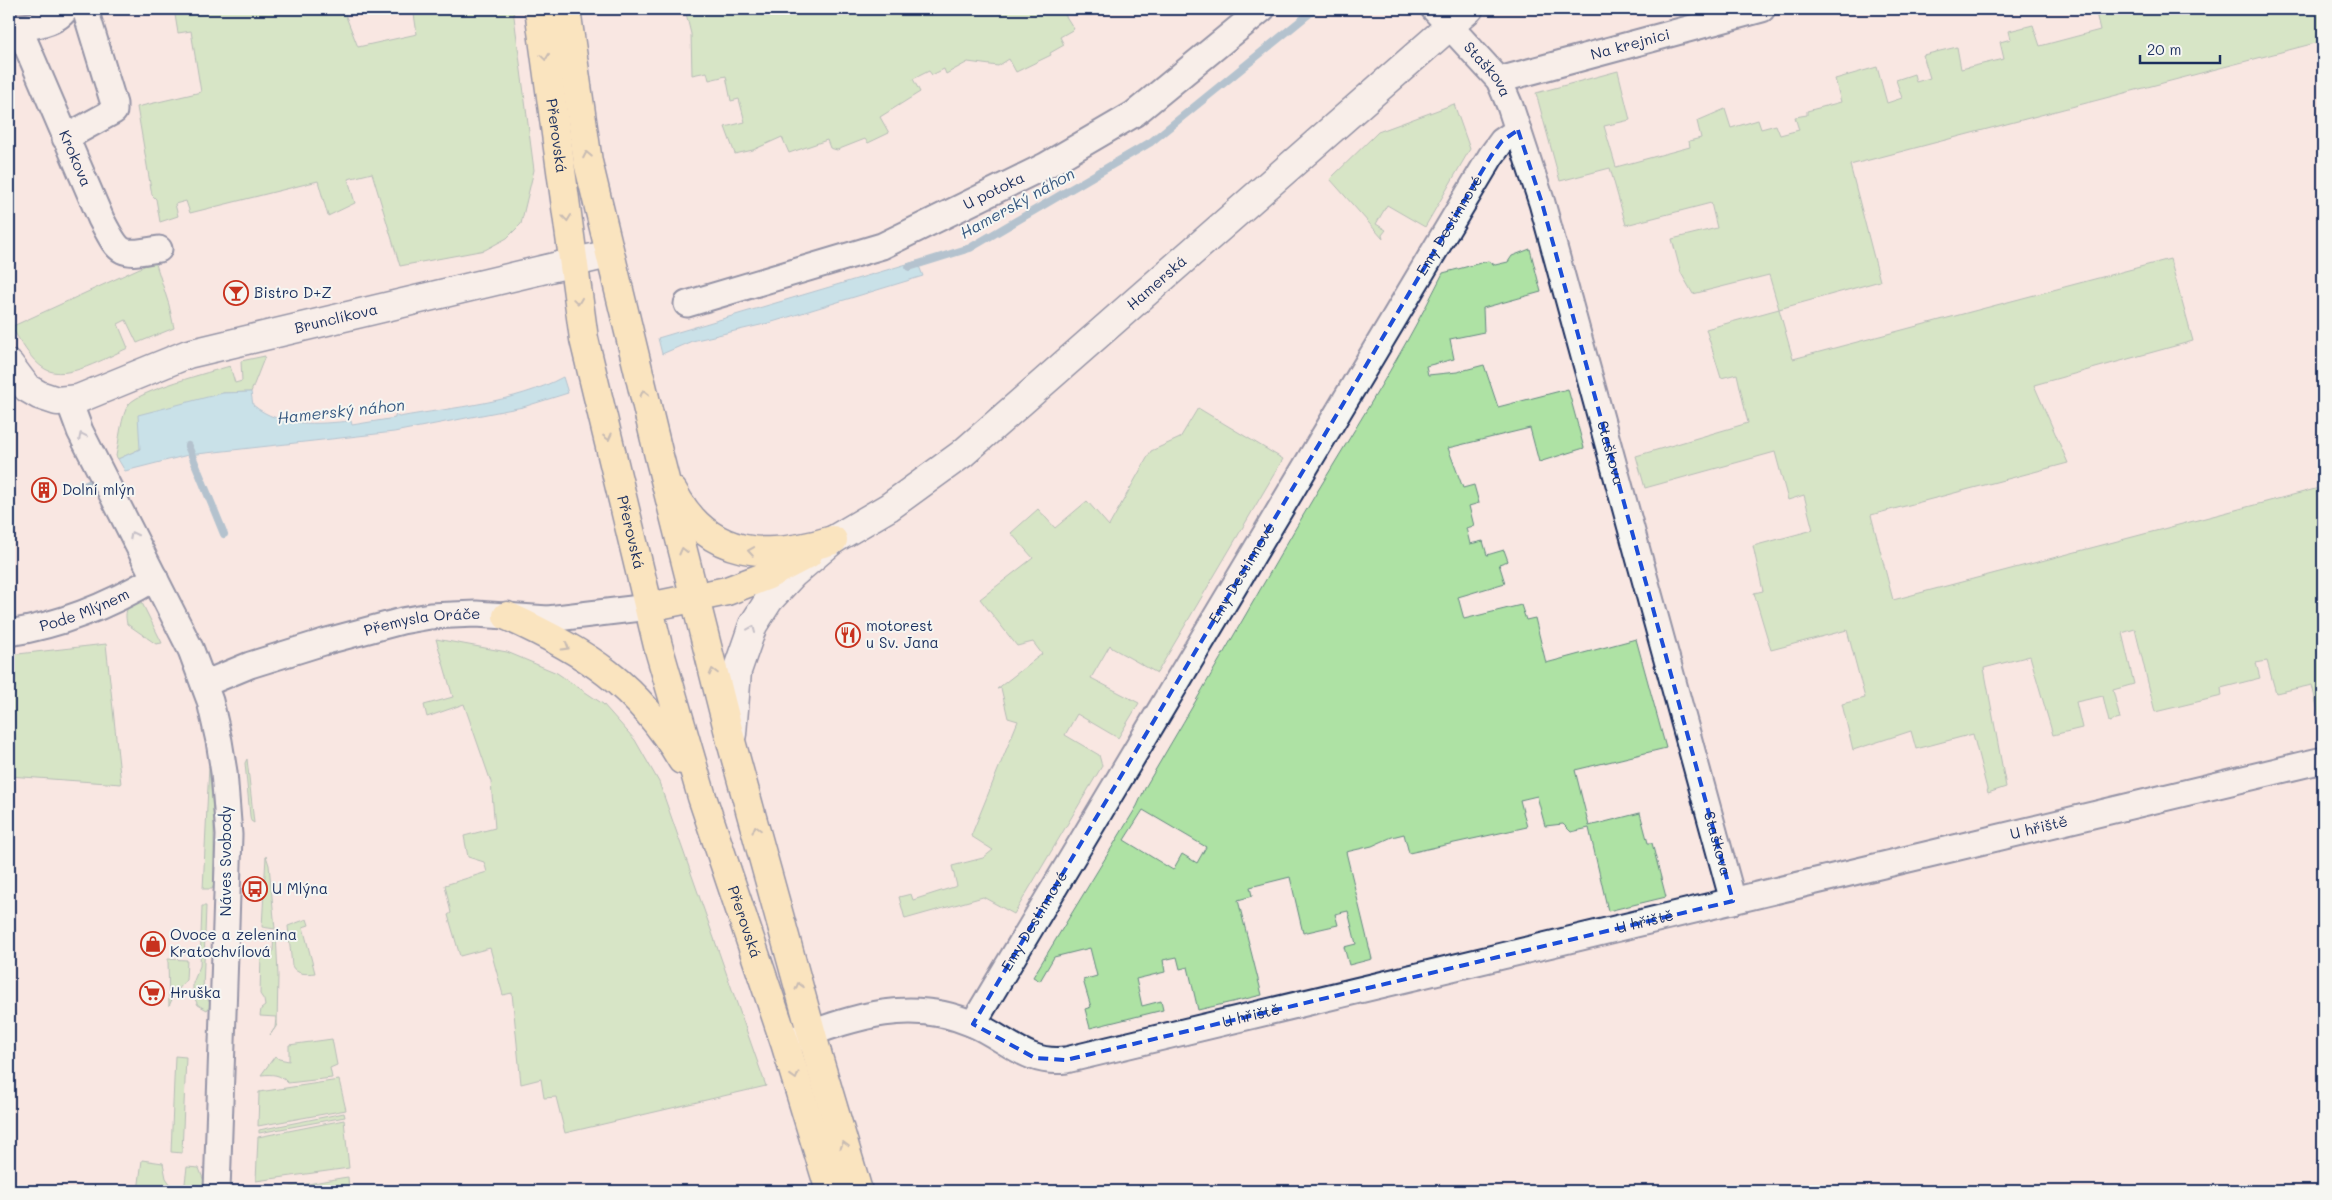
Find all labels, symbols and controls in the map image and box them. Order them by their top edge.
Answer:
street label: Na krejnici [1588,23,1672,64]
scale bar [2140,32,2220,64]
street label: Staškova [1460,37,1516,100]
text: 20 m [2147,39,2181,59]
one-way arrow [540,53,550,61]
street label: Přerovská [542,97,572,174]
street label: Krokova [55,127,97,189]
one-way arrow [582,151,592,160]
water label: Hamerský náhon [956,162,1078,243]
street label: U potoka [959,167,1027,214]
street label: Emy Destinnové [1411,171,1486,279]
one-way arrow [561,214,572,222]
street label: Hamerská [1122,250,1190,314]
bar icon: Bistro D+Z [223,280,249,306]
place label: Bistro D+Z [254,282,332,302]
one-way arrow [573,296,583,305]
street label: Brunclíkova [292,298,379,337]
one-way arrow [639,389,650,398]
water label: Hamerský náhon [276,393,406,428]
street label: Staškova [1593,418,1630,487]
one-way arrow [78,432,88,441]
one-way arrow [602,433,613,442]
building icon: Dolní mlýn [31,477,57,503]
place label: Dolní mlýn [62,479,135,499]
street label: Přerovská [613,493,650,571]
street label: Emy Destinnové [1203,519,1279,627]
one-way arrow [129,531,139,540]
one-way arrow [678,546,689,555]
one-way arrow [747,546,755,556]
street label: Pode Mlýnem [37,583,132,635]
street label: Přemysla Oráče [361,603,481,640]
place label: motorest u Sv. Jana [866,615,939,652]
restaurant icon: motorest u Sv. Jana [835,622,861,648]
one-way arrow [745,625,756,634]
one-way arrow [560,641,569,651]
one-way arrow [708,668,719,677]
street label: Náves Svobody [215,805,235,916]
street label: Staškova [1700,809,1737,878]
street label: U hřiště [2008,810,2070,843]
one-way arrow [751,826,761,834]
street label: Emy Destinnové [996,867,1071,974]
bus stop icon: U Mlýna [242,876,268,902]
place label: U Mlýna [272,878,328,898]
street label: Přerovská [724,883,767,960]
street label: U hřiště [1614,904,1676,937]
place label: Ovoce a zelenina Kratochvílová [170,924,297,961]
shop icon: Ovoce a zelenina Kratochvílová [140,931,166,957]
supermarket icon: Hruška [139,980,165,1006]
one-way arrow [794,981,805,990]
place label: Hruška [170,982,221,1002]
street label: U hřiště [1220,998,1282,1031]
one-way arrow [790,1071,800,1079]
one-way arrow [840,1141,850,1149]

